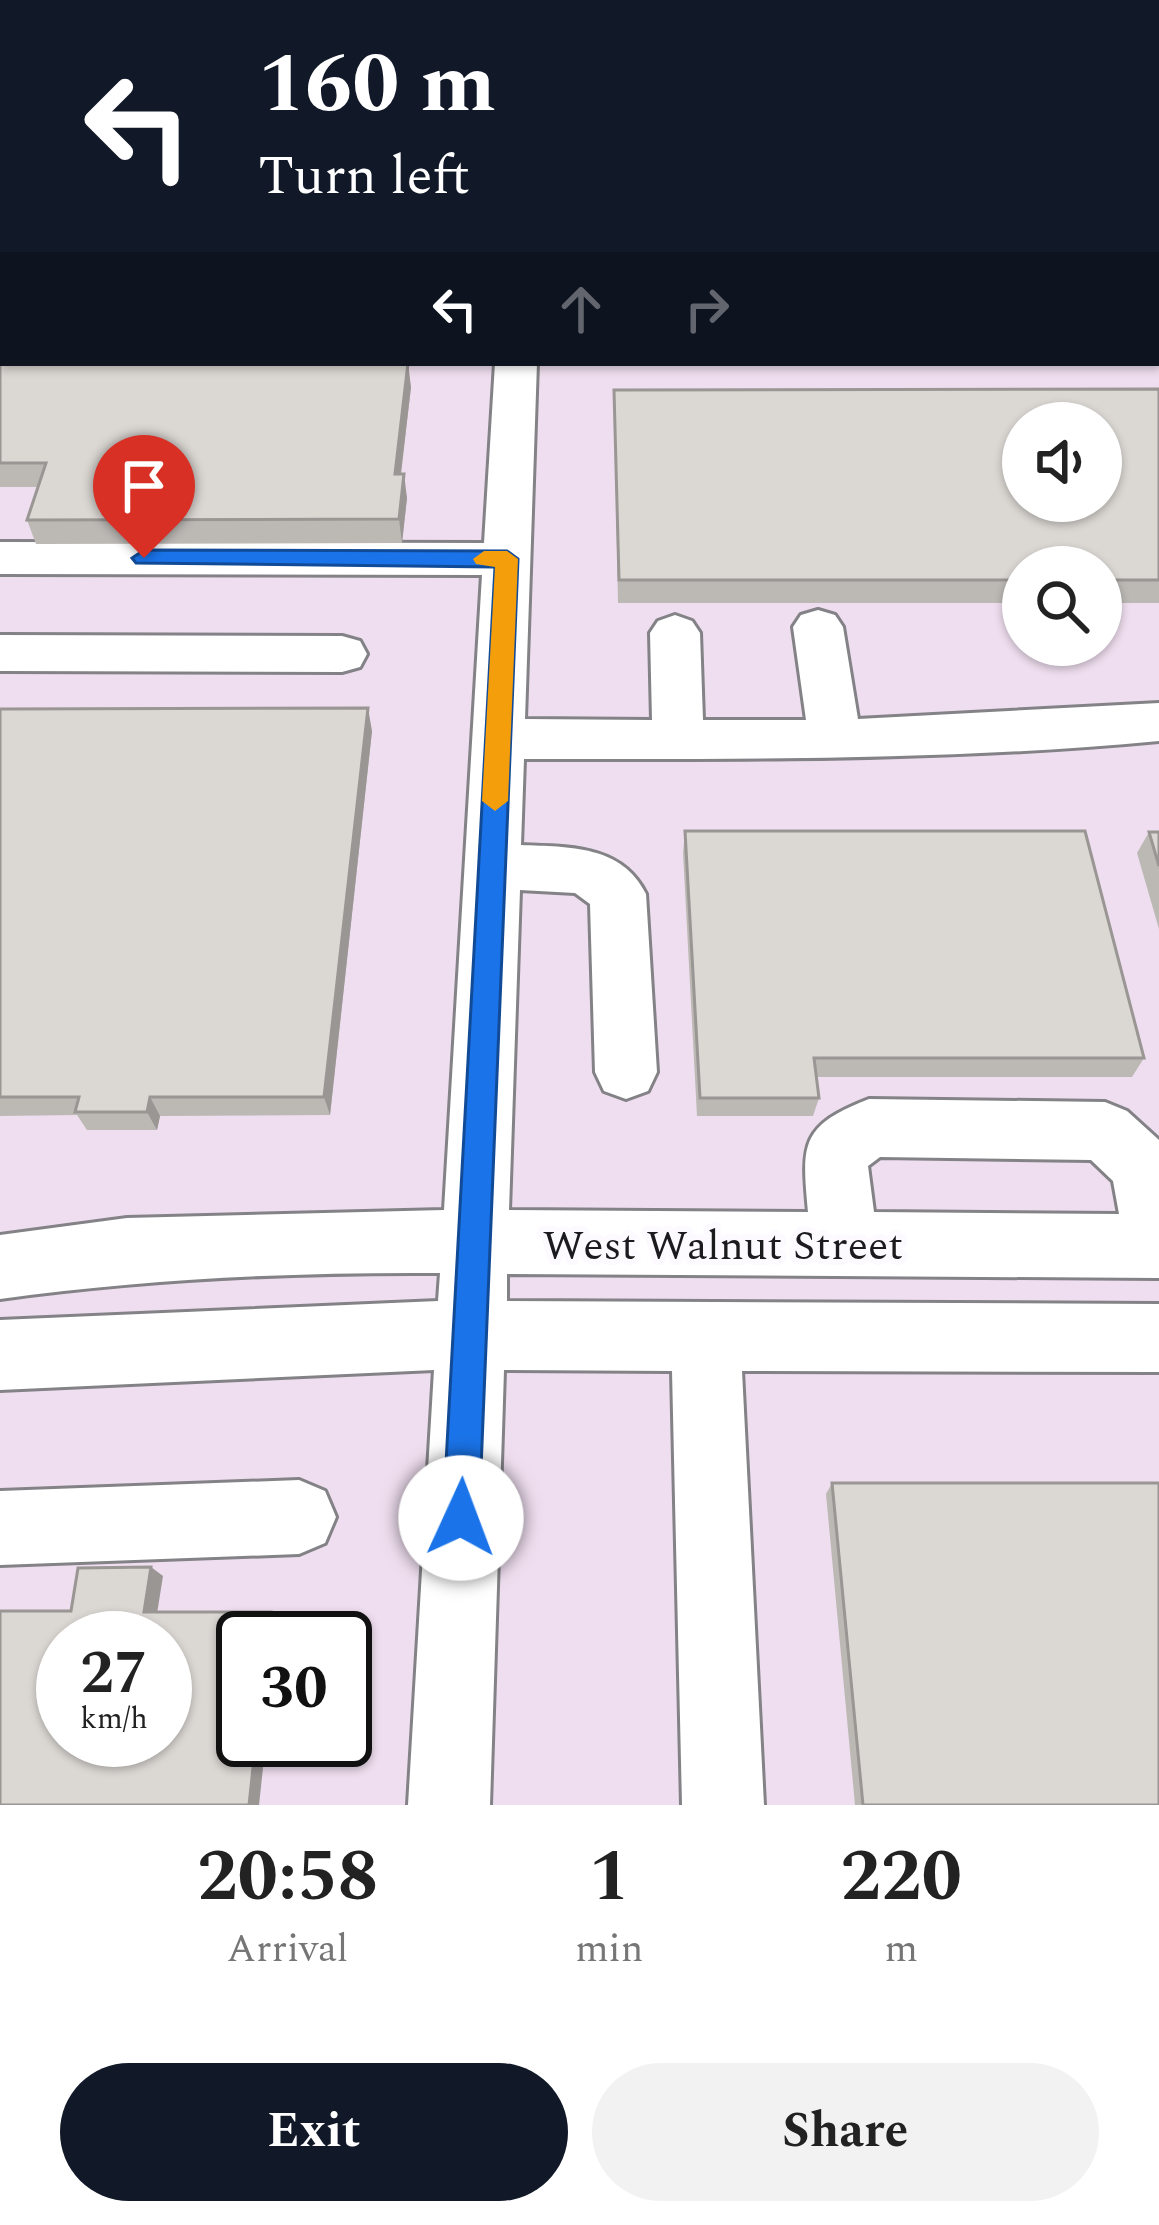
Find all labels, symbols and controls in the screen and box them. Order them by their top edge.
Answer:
text: 160 m [258,21,496,149]
icon: left [60,48,216,204]
text: Turn left [258,136,470,218]
icon: left [422,276,488,342]
icon: ahead [548,276,614,342]
icon: right [674,276,740,342]
map controls [1002,402,1122,666]
button: sound [1002,402,1122,522]
pin [93,435,195,558]
icon: arrive [111,453,177,519]
button: search [1002,546,1122,666]
street label: West Walnut Street [543,1215,903,1278]
position arrow [398,1455,524,1581]
speed limit sign: 30 [216,1611,372,1767]
text: 27 [80,1628,148,1720]
text: km/h [80,1696,148,1742]
text: 20:58 [197,1823,378,1932]
text: 1 [589,1823,630,1932]
text: 220 [841,1823,962,1932]
text: Arrival [227,1920,348,1979]
text: min [575,1920,643,1979]
text: m [884,1920,918,1979]
button: Exit [60,2063,568,2201]
button: Share [592,2063,1099,2201]

